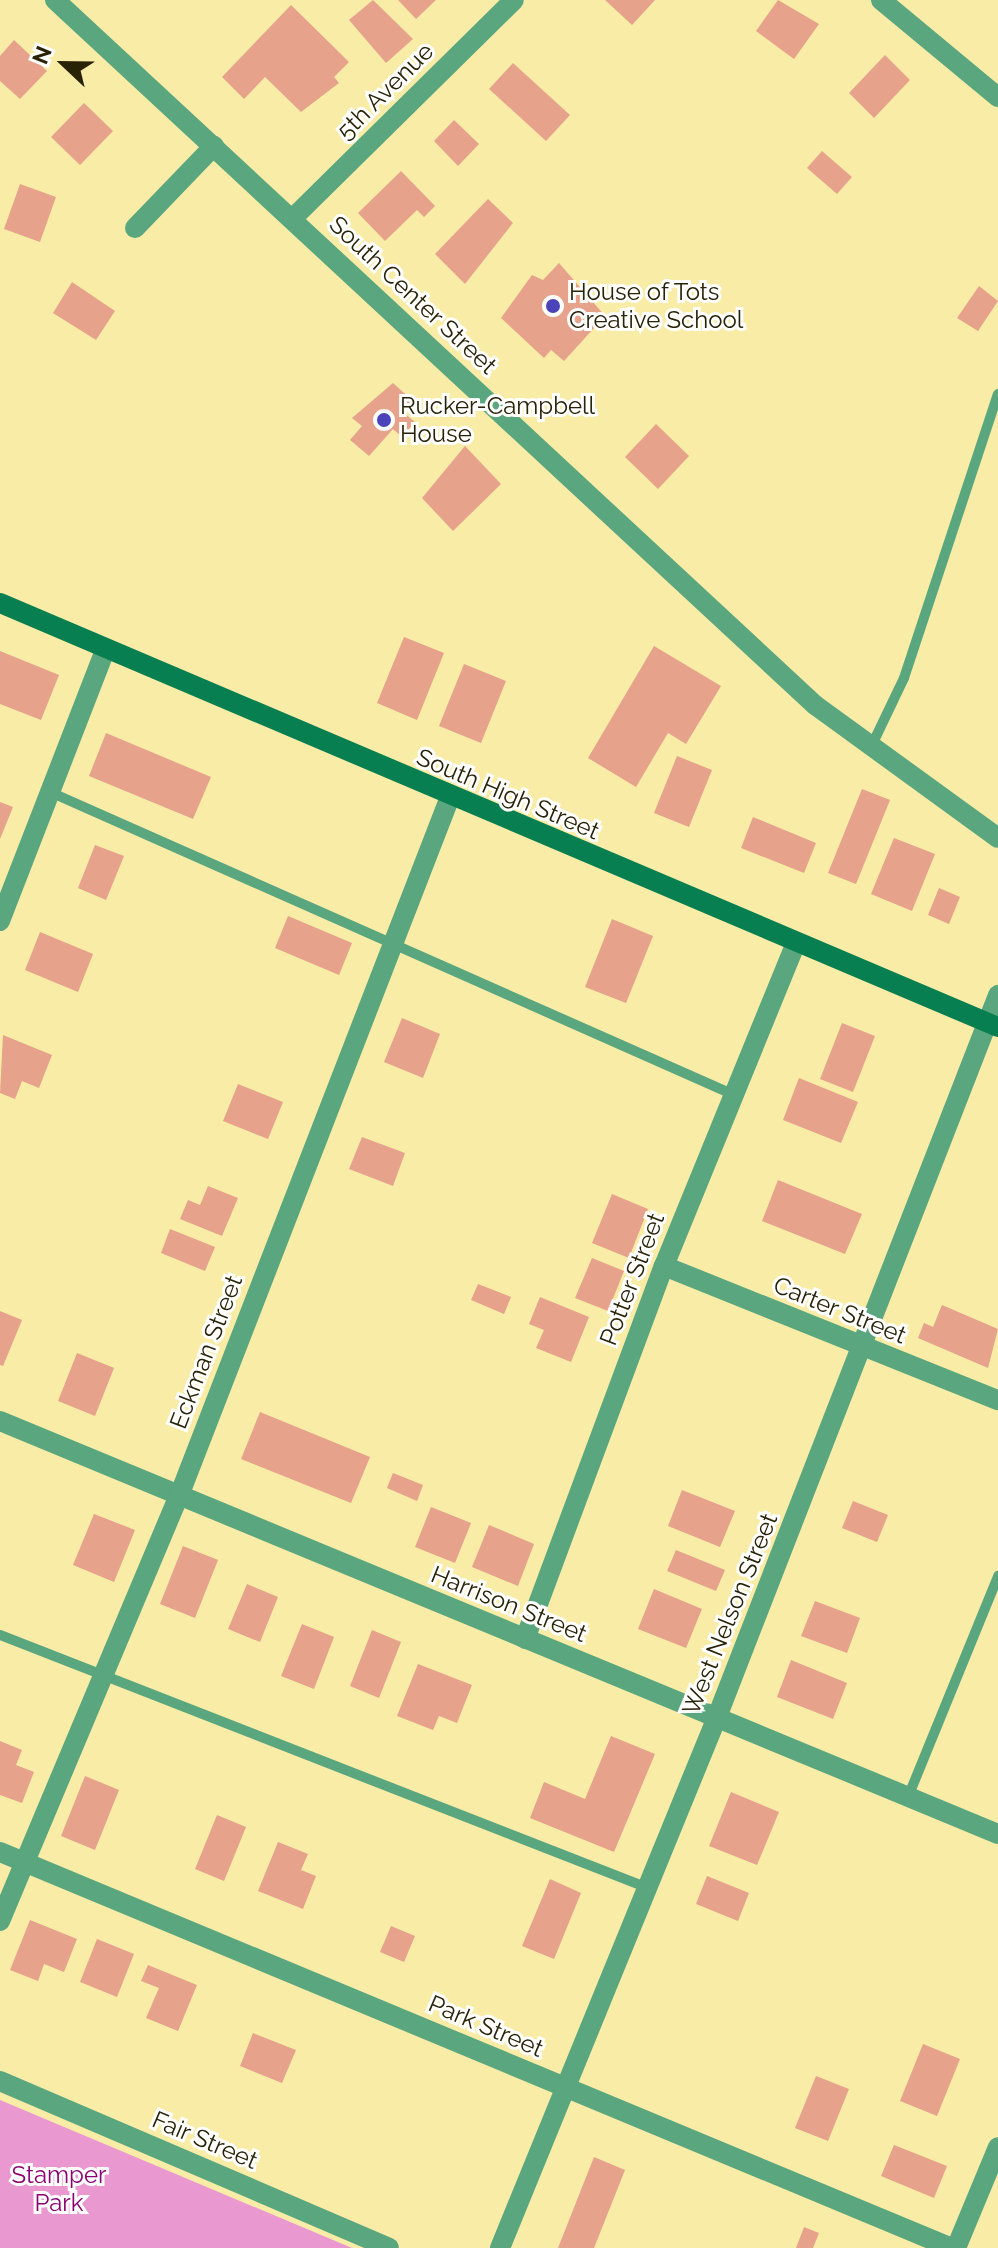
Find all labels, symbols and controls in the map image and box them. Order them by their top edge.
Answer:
north arrow [24,24,104,104]
street label: 5th Avenue [330,36,440,146]
text: N [27,42,57,68]
street label: South Center Street [323,210,503,380]
place label: House of Tots Creative School [569,278,743,334]
marker: House of Tots Creative School [544,297,562,315]
place label: Rucker-Campbell House [400,392,595,448]
marker: Rucker-Campbell House [375,411,393,429]
street label: South High Street [412,743,604,845]
street label: Potter Street [594,1209,670,1349]
street label: Carter Street [769,1270,911,1350]
street label: Eckman Street [164,1271,248,1433]
street label: West Nelson Street [676,1509,784,1719]
street label: Harrison Street [427,1560,591,1648]
street label: Park Street [424,1989,548,2063]
street label: Fair Street [148,2105,262,2175]
park label: Stamper Park [12,2161,106,2217]

